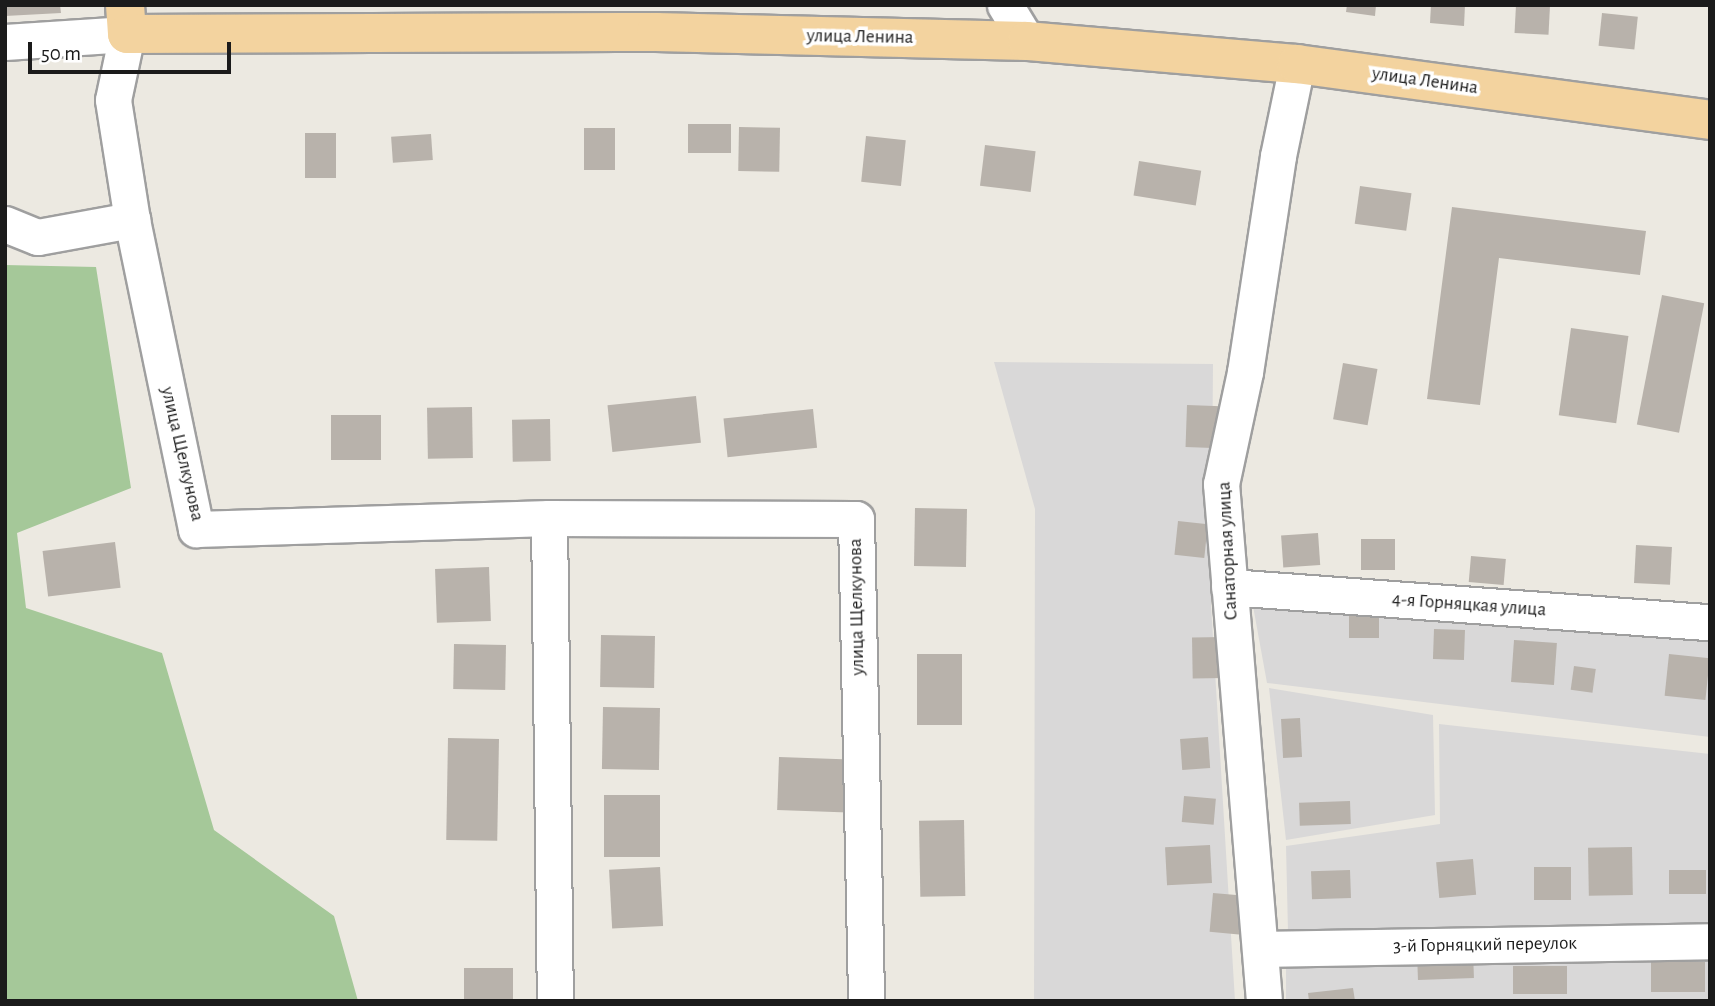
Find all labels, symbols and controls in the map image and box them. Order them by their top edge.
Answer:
street label: улица Ленина [806,25,914,49]
scale bar [32,28,234,72]
text: 50 m [41,43,81,64]
street label: улица Ленина [1371,62,1479,100]
street label: улица Щелкунова [155,385,209,523]
street label: Санаторная улица [1213,481,1243,621]
street label: улица Щелкунова [844,538,870,676]
street label: 4-я Горняцкая улица [1391,588,1547,622]
street label: 3-й Горняцкий переулок [1393,932,1577,958]

